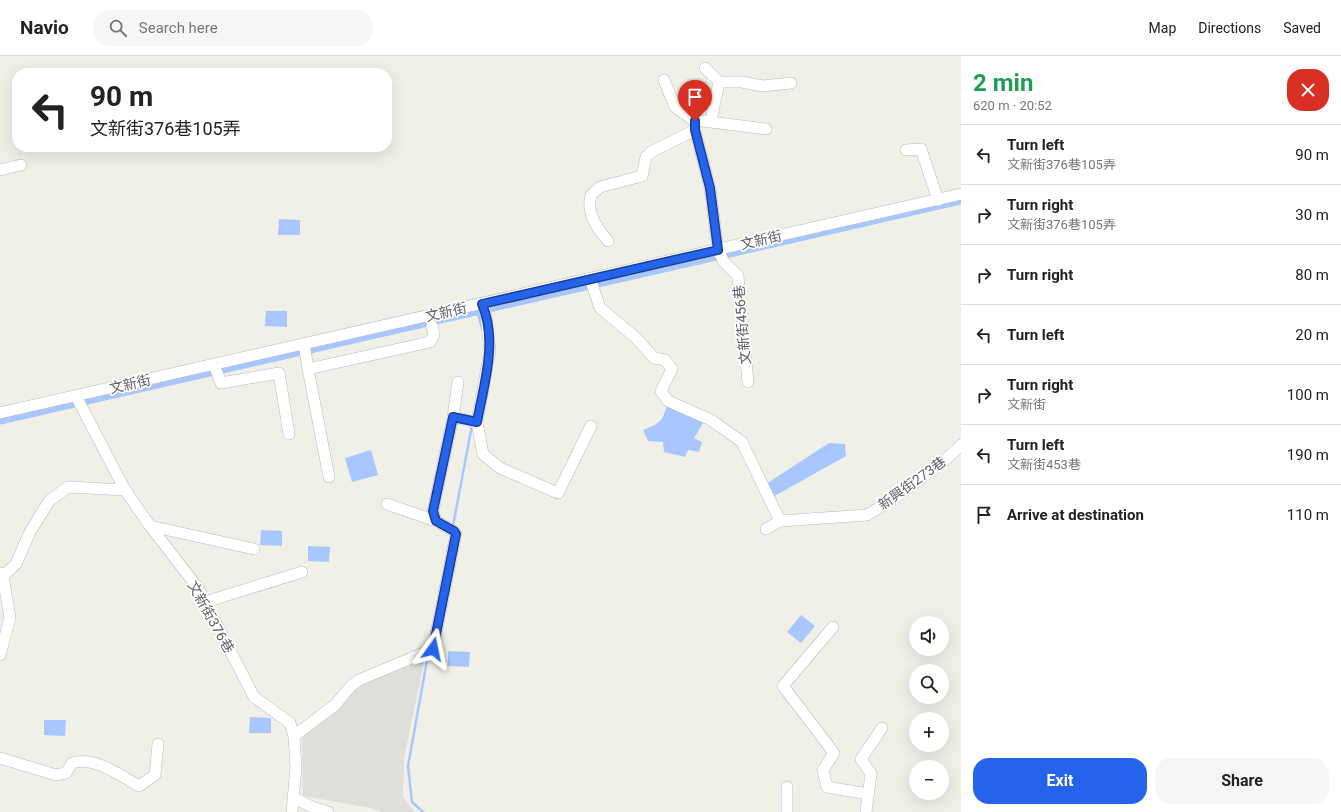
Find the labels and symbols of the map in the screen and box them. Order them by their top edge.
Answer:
pin [678,80,712,121]
street label: 文新街 [739,227,783,253]
street label: 文新街456巷 [731,285,753,365]
street label: 文新街 [424,299,468,325]
street label: 文新街 [108,371,152,397]
street label: 新興街273巷 [875,453,949,513]
street label: 文新街376巷 [185,578,237,656]
position arrow [412,628,454,670]

